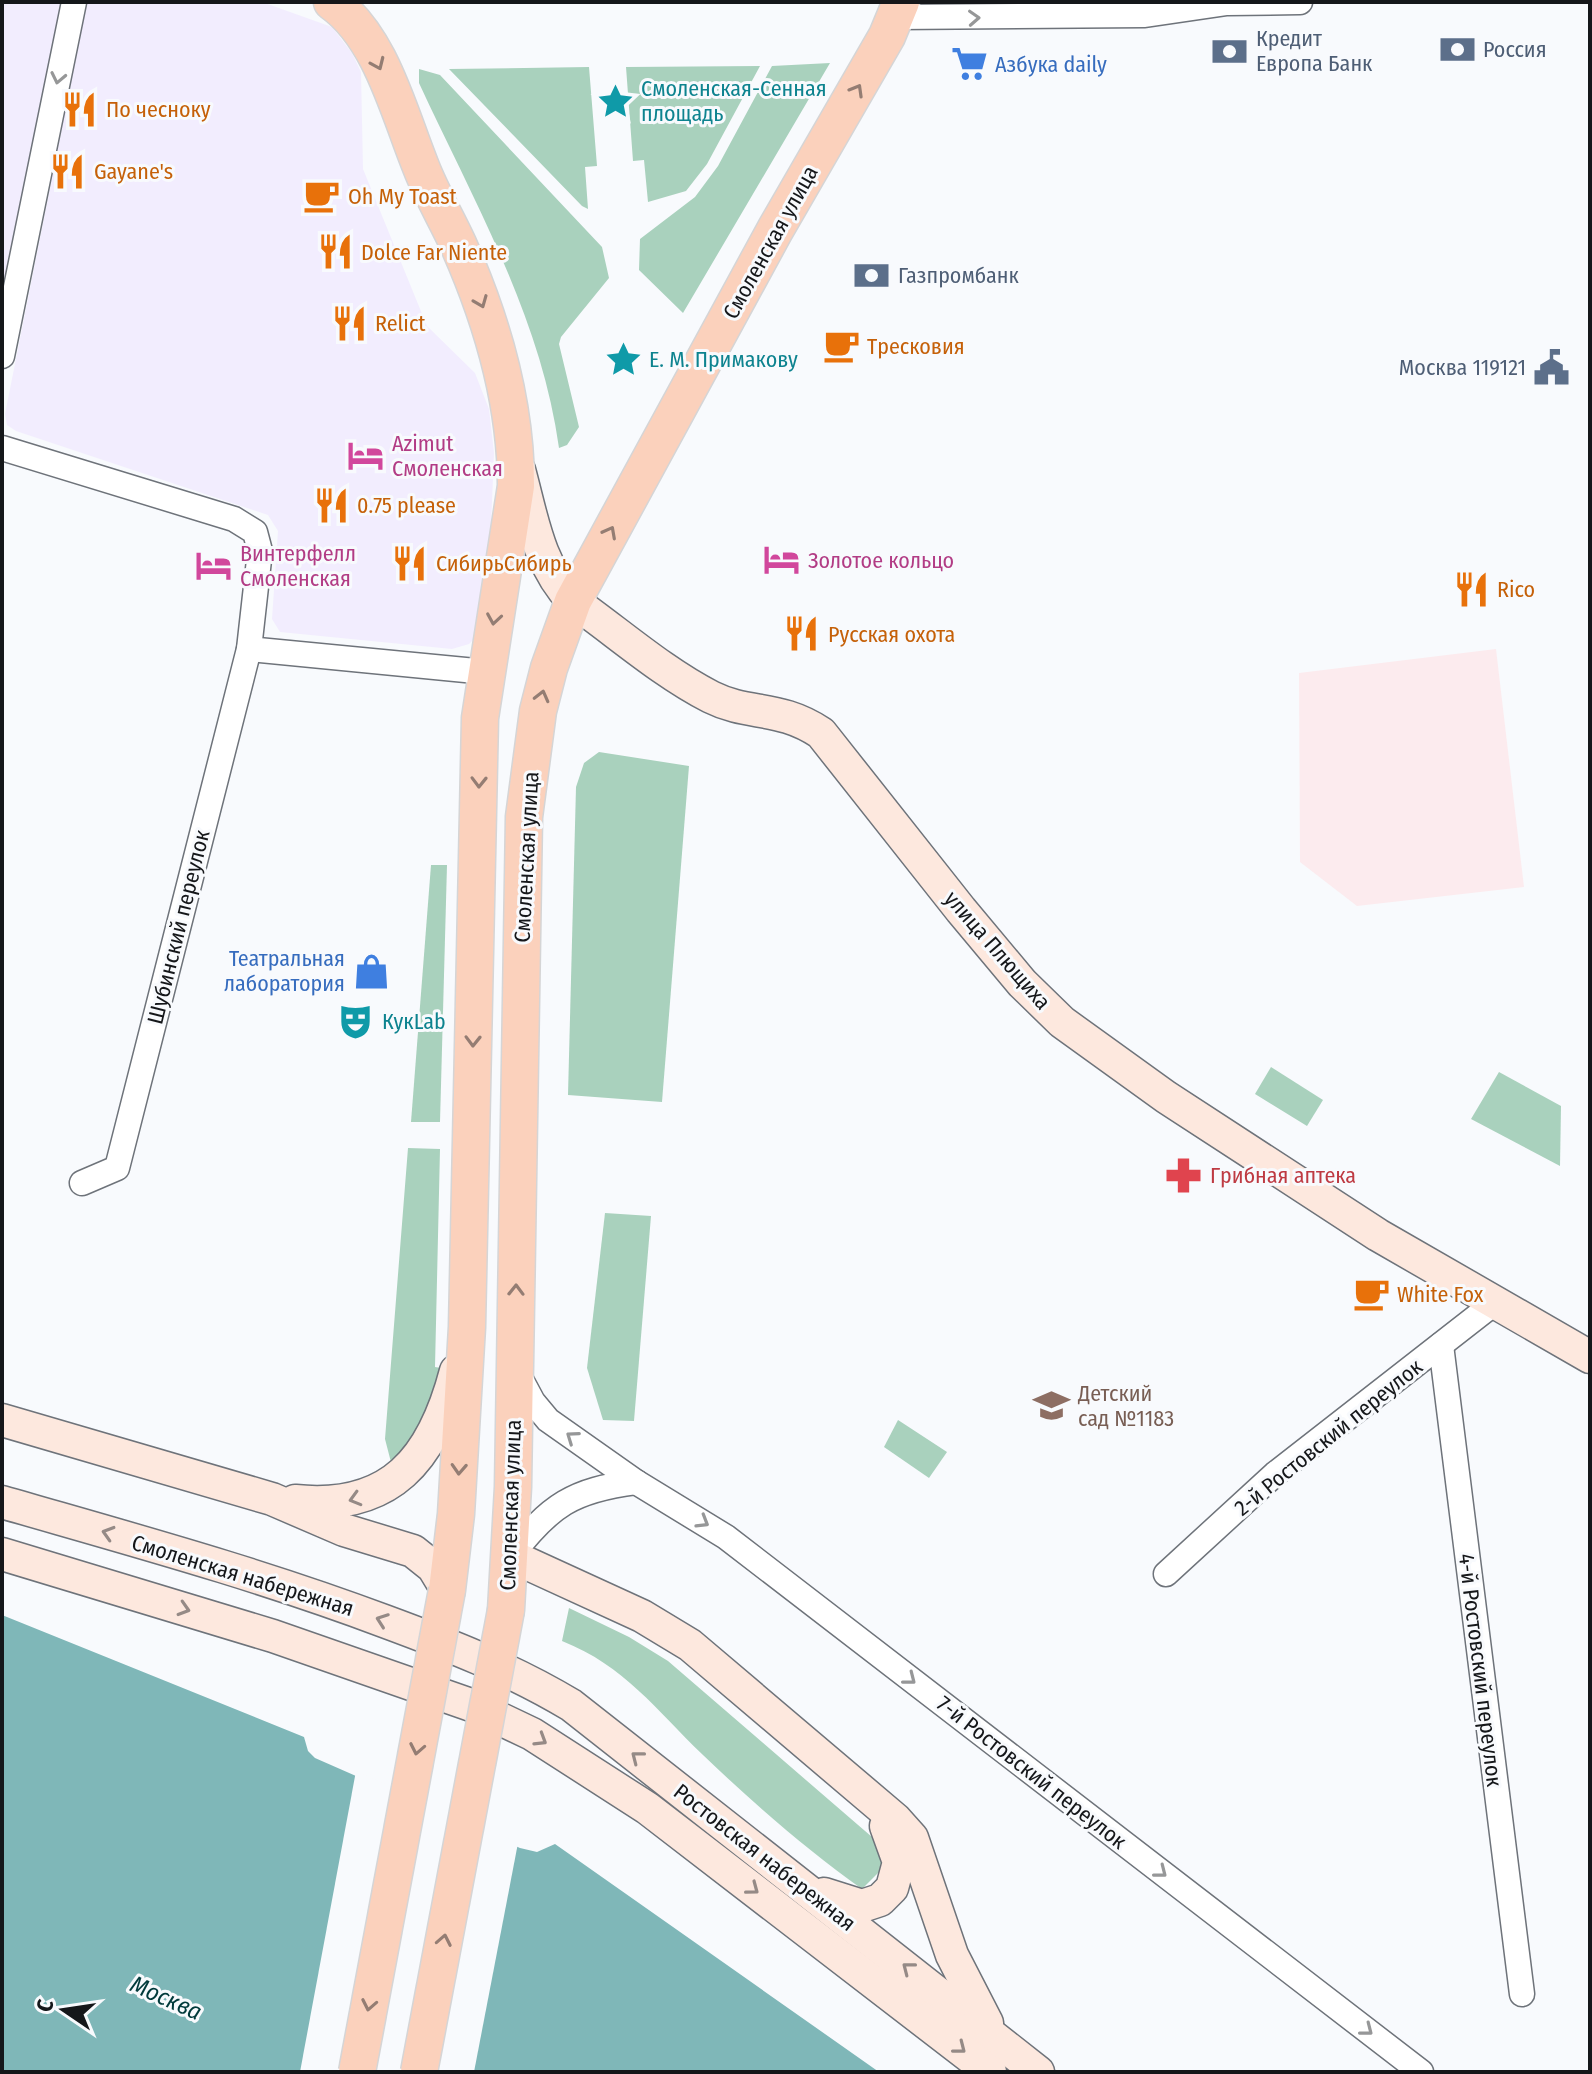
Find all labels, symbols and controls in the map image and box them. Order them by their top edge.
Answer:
one-way arrow [968,10,981,27]
place label: Кредит Европа Банк [1256,25,1373,77]
bank icon: Россия [1438,30,1476,68]
bank icon: Кредит Европа Банк [1211,32,1249,70]
place label: Россия [1483,36,1547,63]
supermarket icon: Азбука daily [950,45,988,83]
place label: Азбука daily [995,51,1107,78]
one-way arrow [368,56,384,70]
one-way arrow [51,72,68,85]
place label: Смоленская-Сенная площадь [641,75,827,127]
place icon: Смоленская-Сенная площадь [596,82,634,120]
one-way arrow [847,84,862,99]
restaurant icon: По чесноку [61,90,99,128]
place label: По чесноку [106,96,211,123]
restaurant icon: Gayane's [49,152,87,190]
place label: Gayane's [94,158,173,185]
street label: Смоленская улица [717,161,824,324]
cafe icon: Oh My Toast [303,177,341,215]
place label: Oh My Toast [348,183,458,210]
restaurant icon: Dolce Far Niente [316,233,354,271]
place label: Dolce Far Niente [361,239,507,266]
bank icon: Газпромбанк [853,256,891,294]
place label: Газпромбанк [898,262,1020,289]
one-way arrow [471,294,488,308]
restaurant icon: Relict [330,304,368,342]
place label: Relict [375,310,426,337]
cafe icon: Тресковия [822,327,860,365]
place label: Тресковия [867,333,965,360]
place icon: Е. М. Примакову [604,340,642,378]
place label: Е. М. Примакову [649,346,798,373]
public building icon: Москва 119121 [1533,348,1571,386]
place label: Москва 119121 [1399,354,1526,381]
place label: Azimut Смоленская [392,430,503,482]
hotel icon: Azimut Смоленская [347,437,385,475]
restaurant icon: 0.75 please [312,486,350,524]
place label: 0.75 please [357,492,456,519]
one-way arrow [600,527,616,541]
place label: Винтерфелл Смоленская [240,540,356,592]
hotel icon: Золотое кольцо [763,541,801,579]
restaurant icon: СибирьСибирь [391,544,429,582]
hotel icon: Винтерфелл Смоленская [195,547,233,585]
place label: Золотое кольцо [808,547,954,574]
place label: СибирьСибирь [436,550,572,577]
restaurant icon: Rico [1452,570,1490,608]
place label: Rico [1497,576,1535,603]
one-way arrow [486,612,503,625]
restaurant icon: Русская охота [783,615,821,653]
place label: Русская охота [828,621,955,648]
one-way arrow [533,690,550,703]
street label: Смоленская улица [509,771,544,943]
one-way arrow [470,776,487,789]
street label: Шубинский переулок [141,827,216,1027]
street label: улица Плющиха [939,886,1056,1015]
place label: Театральная лаборатория [224,945,345,997]
shop icon: Театральная лаборатория [352,952,390,990]
theatre icon: КукLab [337,1002,375,1040]
place label: КукLab [382,1008,446,1035]
one-way arrow [464,1035,482,1048]
pharmacy icon: Грибная аптека [1165,1156,1203,1194]
place label: Грибная аптека [1210,1162,1356,1189]
cafe icon: White Fox [1352,1275,1390,1313]
place label: White Fox [1397,1281,1484,1308]
one-way arrow [507,1283,525,1296]
street label: 2-й Ростовский переулок [1229,1353,1428,1521]
place label: Детский сад №1183 [1077,1380,1174,1432]
school or university icon: Детский сад №1183 [1033,1387,1071,1425]
street label: Смоленская улица [494,1419,527,1591]
one-way arrow [567,1432,581,1447]
one-way arrow [450,1463,467,1476]
one-way arrow [348,1490,362,1507]
one-way arrow [694,1513,709,1528]
one-way arrow [101,1526,115,1542]
street label: Смоленская набережная [129,1529,357,1622]
street label: 4-й Ростовский переулок [1453,1552,1508,1789]
one-way arrow [176,1600,190,1616]
one-way arrow [376,1613,390,1630]
one-way arrow [902,1669,916,1683]
street label: 7-й Ростовский переулок [932,1690,1132,1855]
one-way arrow [532,1730,547,1745]
one-way arrow [410,1742,427,1756]
one-way arrow [632,1752,646,1767]
street label: Ростовская набережная [668,1778,861,1937]
one-way arrow [1152,1862,1167,1876]
one-way arrow [745,1880,759,1894]
one-way arrow [434,1934,451,1947]
one-way arrow [902,1964,917,1978]
north arrow [24,1970,104,2050]
water label: Москва [126,1970,206,2026]
text: С [31,1997,60,2014]
one-way arrow [362,1998,379,2011]
one-way arrow [1358,2021,1373,2035]
one-way arrow [951,2038,966,2052]

